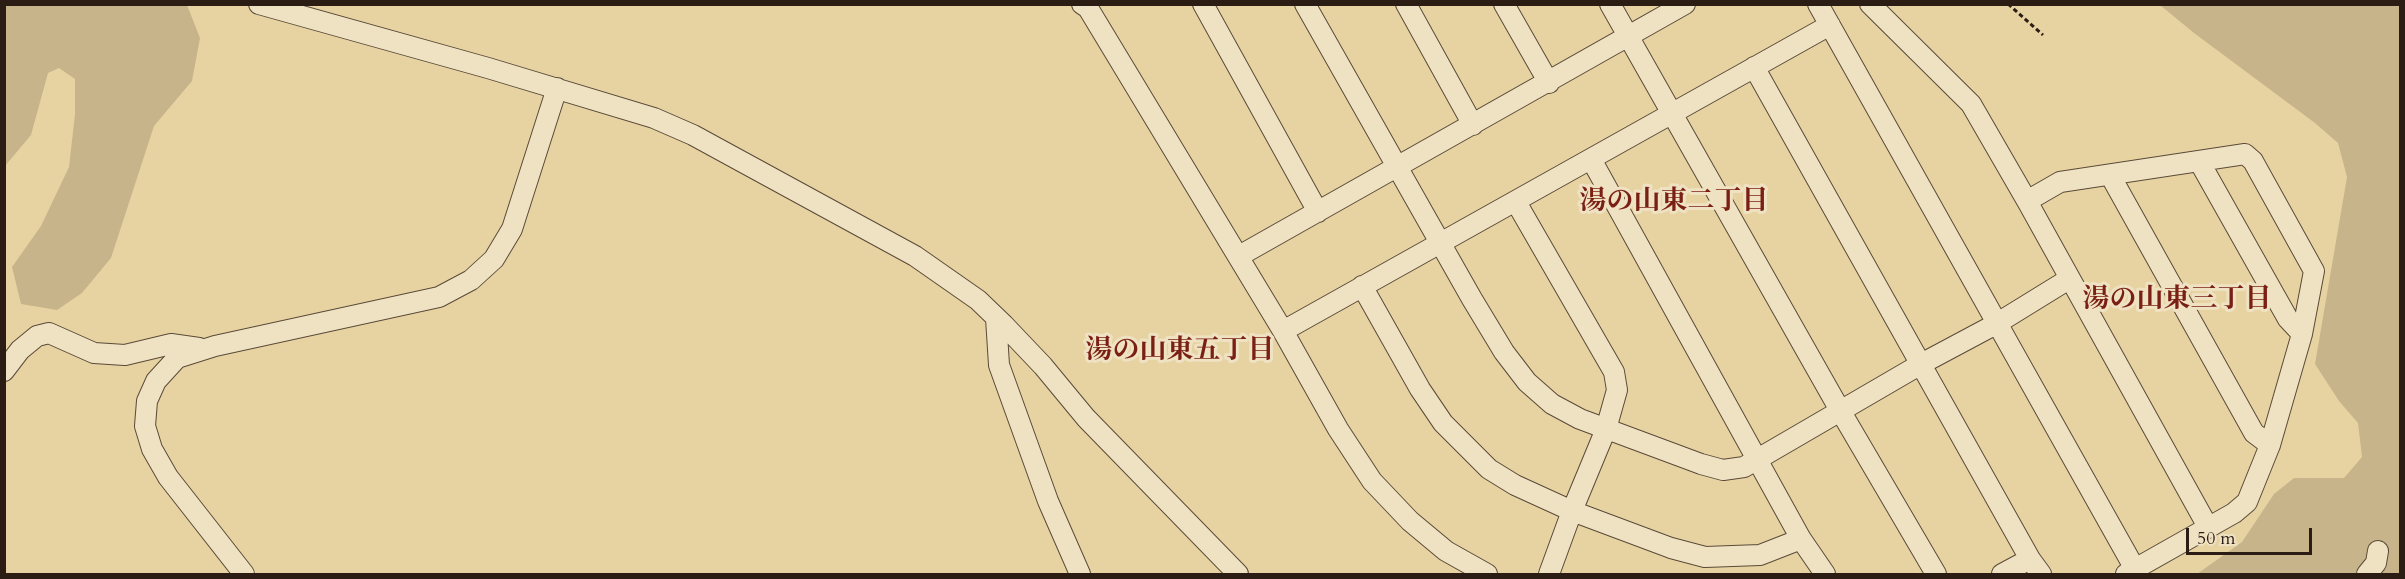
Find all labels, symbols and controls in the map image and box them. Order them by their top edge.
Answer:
district label: 湯の山東二丁目 [1580,187,1768,219]
district label: 湯の山東三丁目 [2083,285,2271,317]
district label: 湯の山東五丁目 [1086,336,1274,368]
scale bar [2189,516,2315,554]
text: 50 m [2197,526,2236,551]

